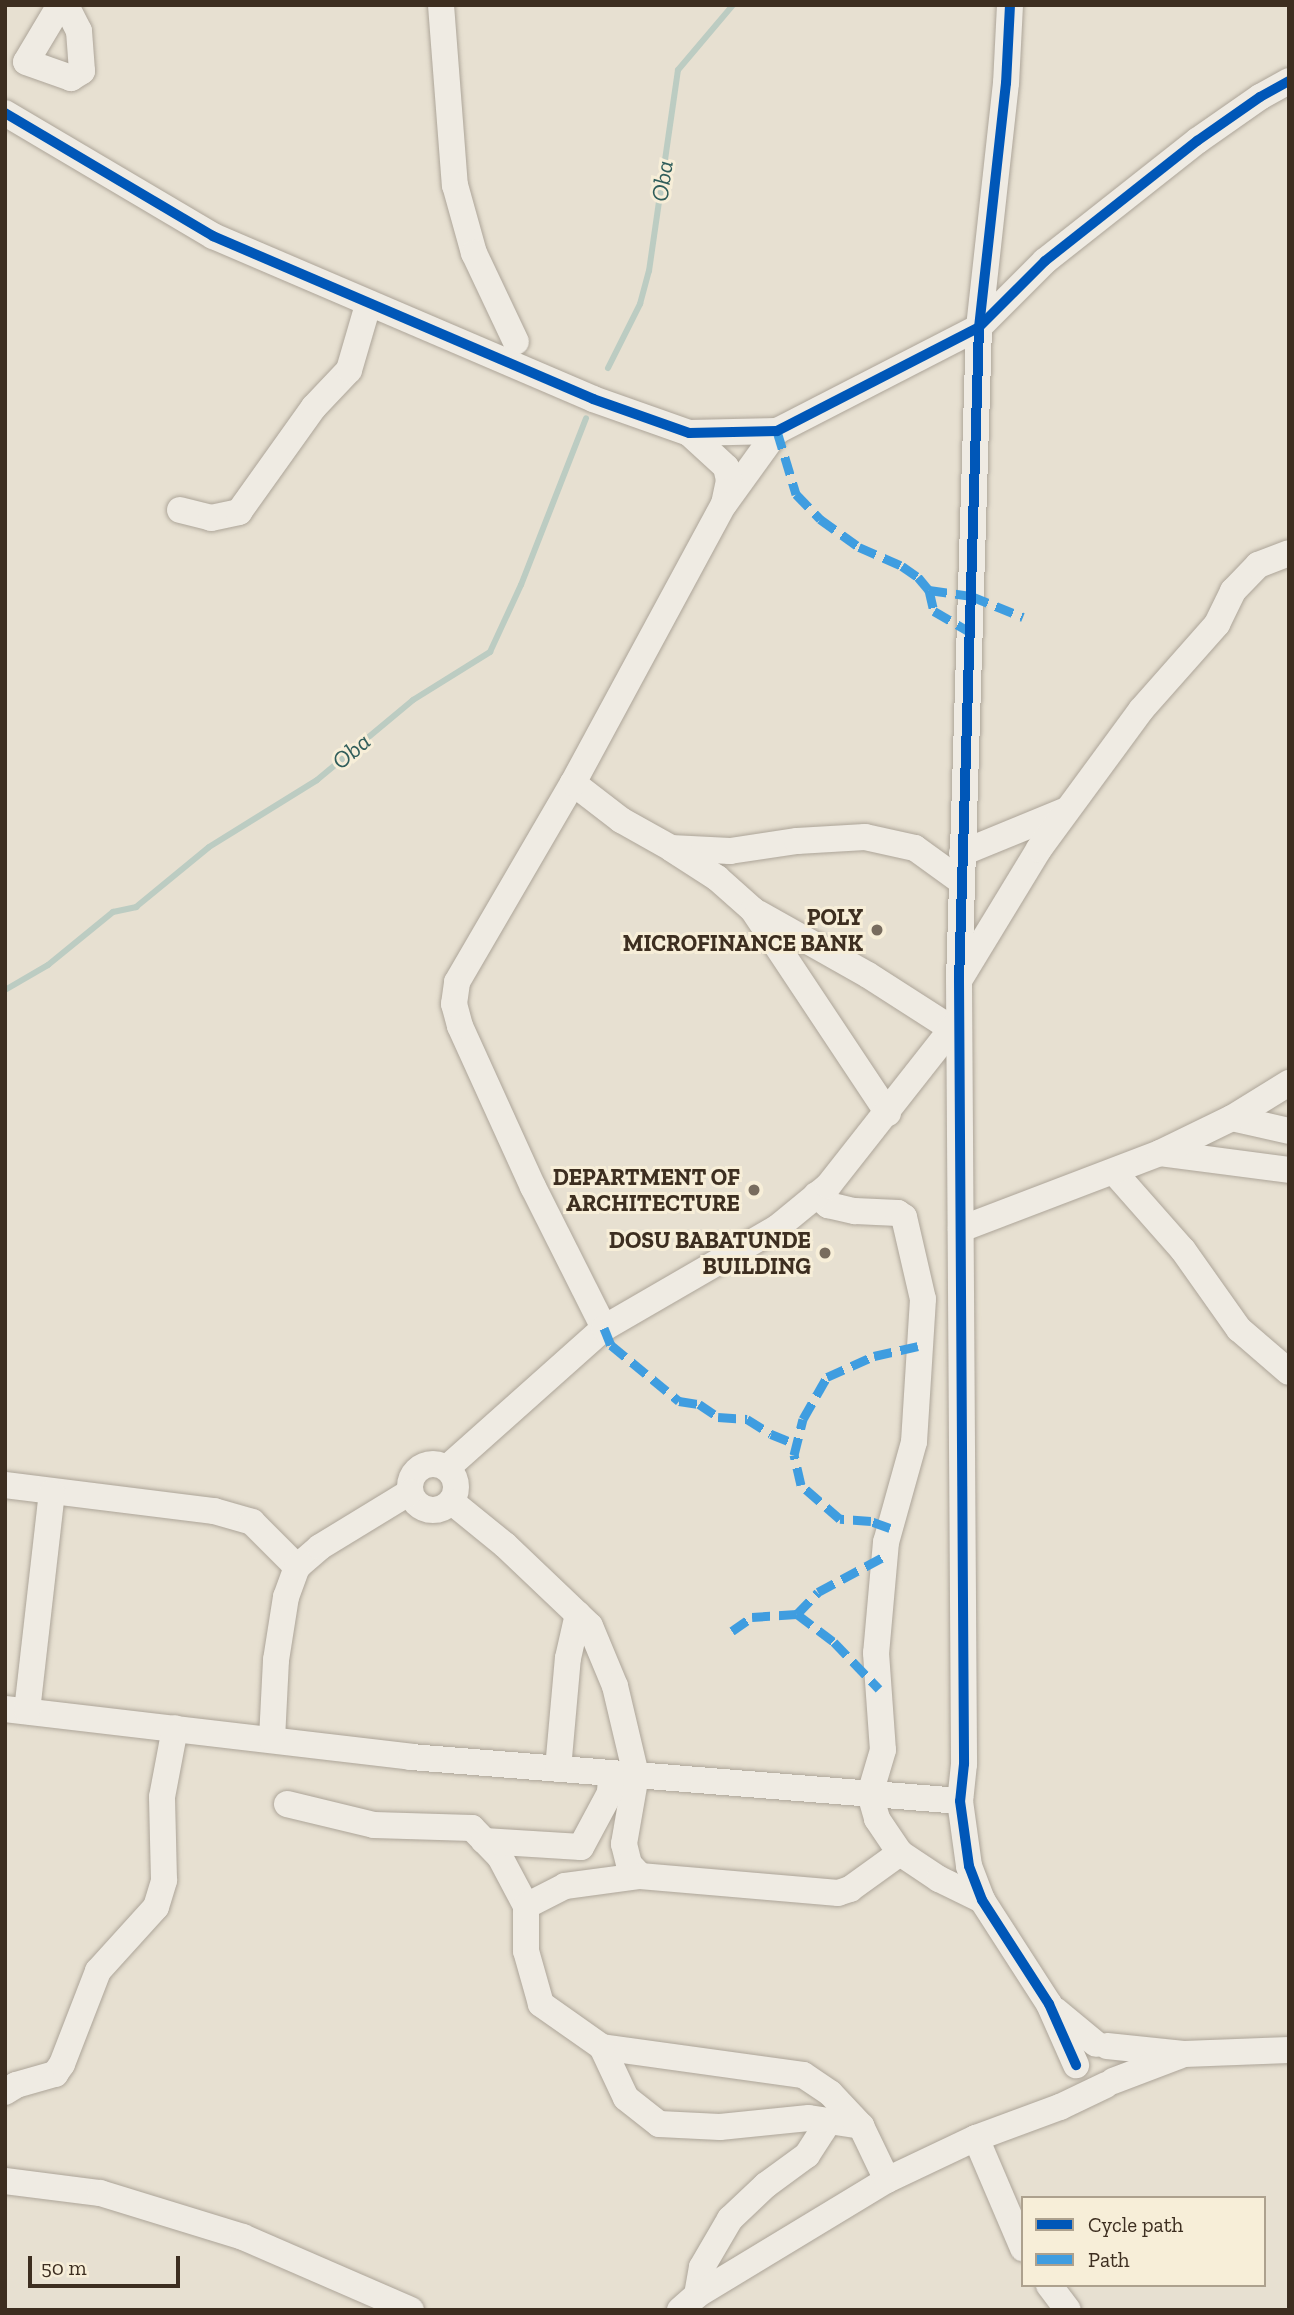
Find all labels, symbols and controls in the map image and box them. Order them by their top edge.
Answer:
water label: Oba [645,159,679,203]
water label: Oba [326,727,376,775]
place label: POLY MICROFINANCE BANK [623,903,863,957]
marker: POLY MICROFINANCE BANK [869,922,885,938]
place label: DEPARTMENT OF ARCHITECTURE [553,1163,740,1217]
marker: DEPARTMENT OF ARCHITECTURE [746,1182,762,1198]
place label: DOSU BABATUNDE BUILDING [609,1226,811,1280]
marker: DOSU BABATUNDE BUILDING [817,1245,833,1261]
legend [1021,2196,1266,2287]
text: Cycle path [1088,2212,1183,2237]
scale bar [32,2242,184,2286]
text: Path [1088,2247,1130,2272]
text: 50 m [41,2255,87,2280]

